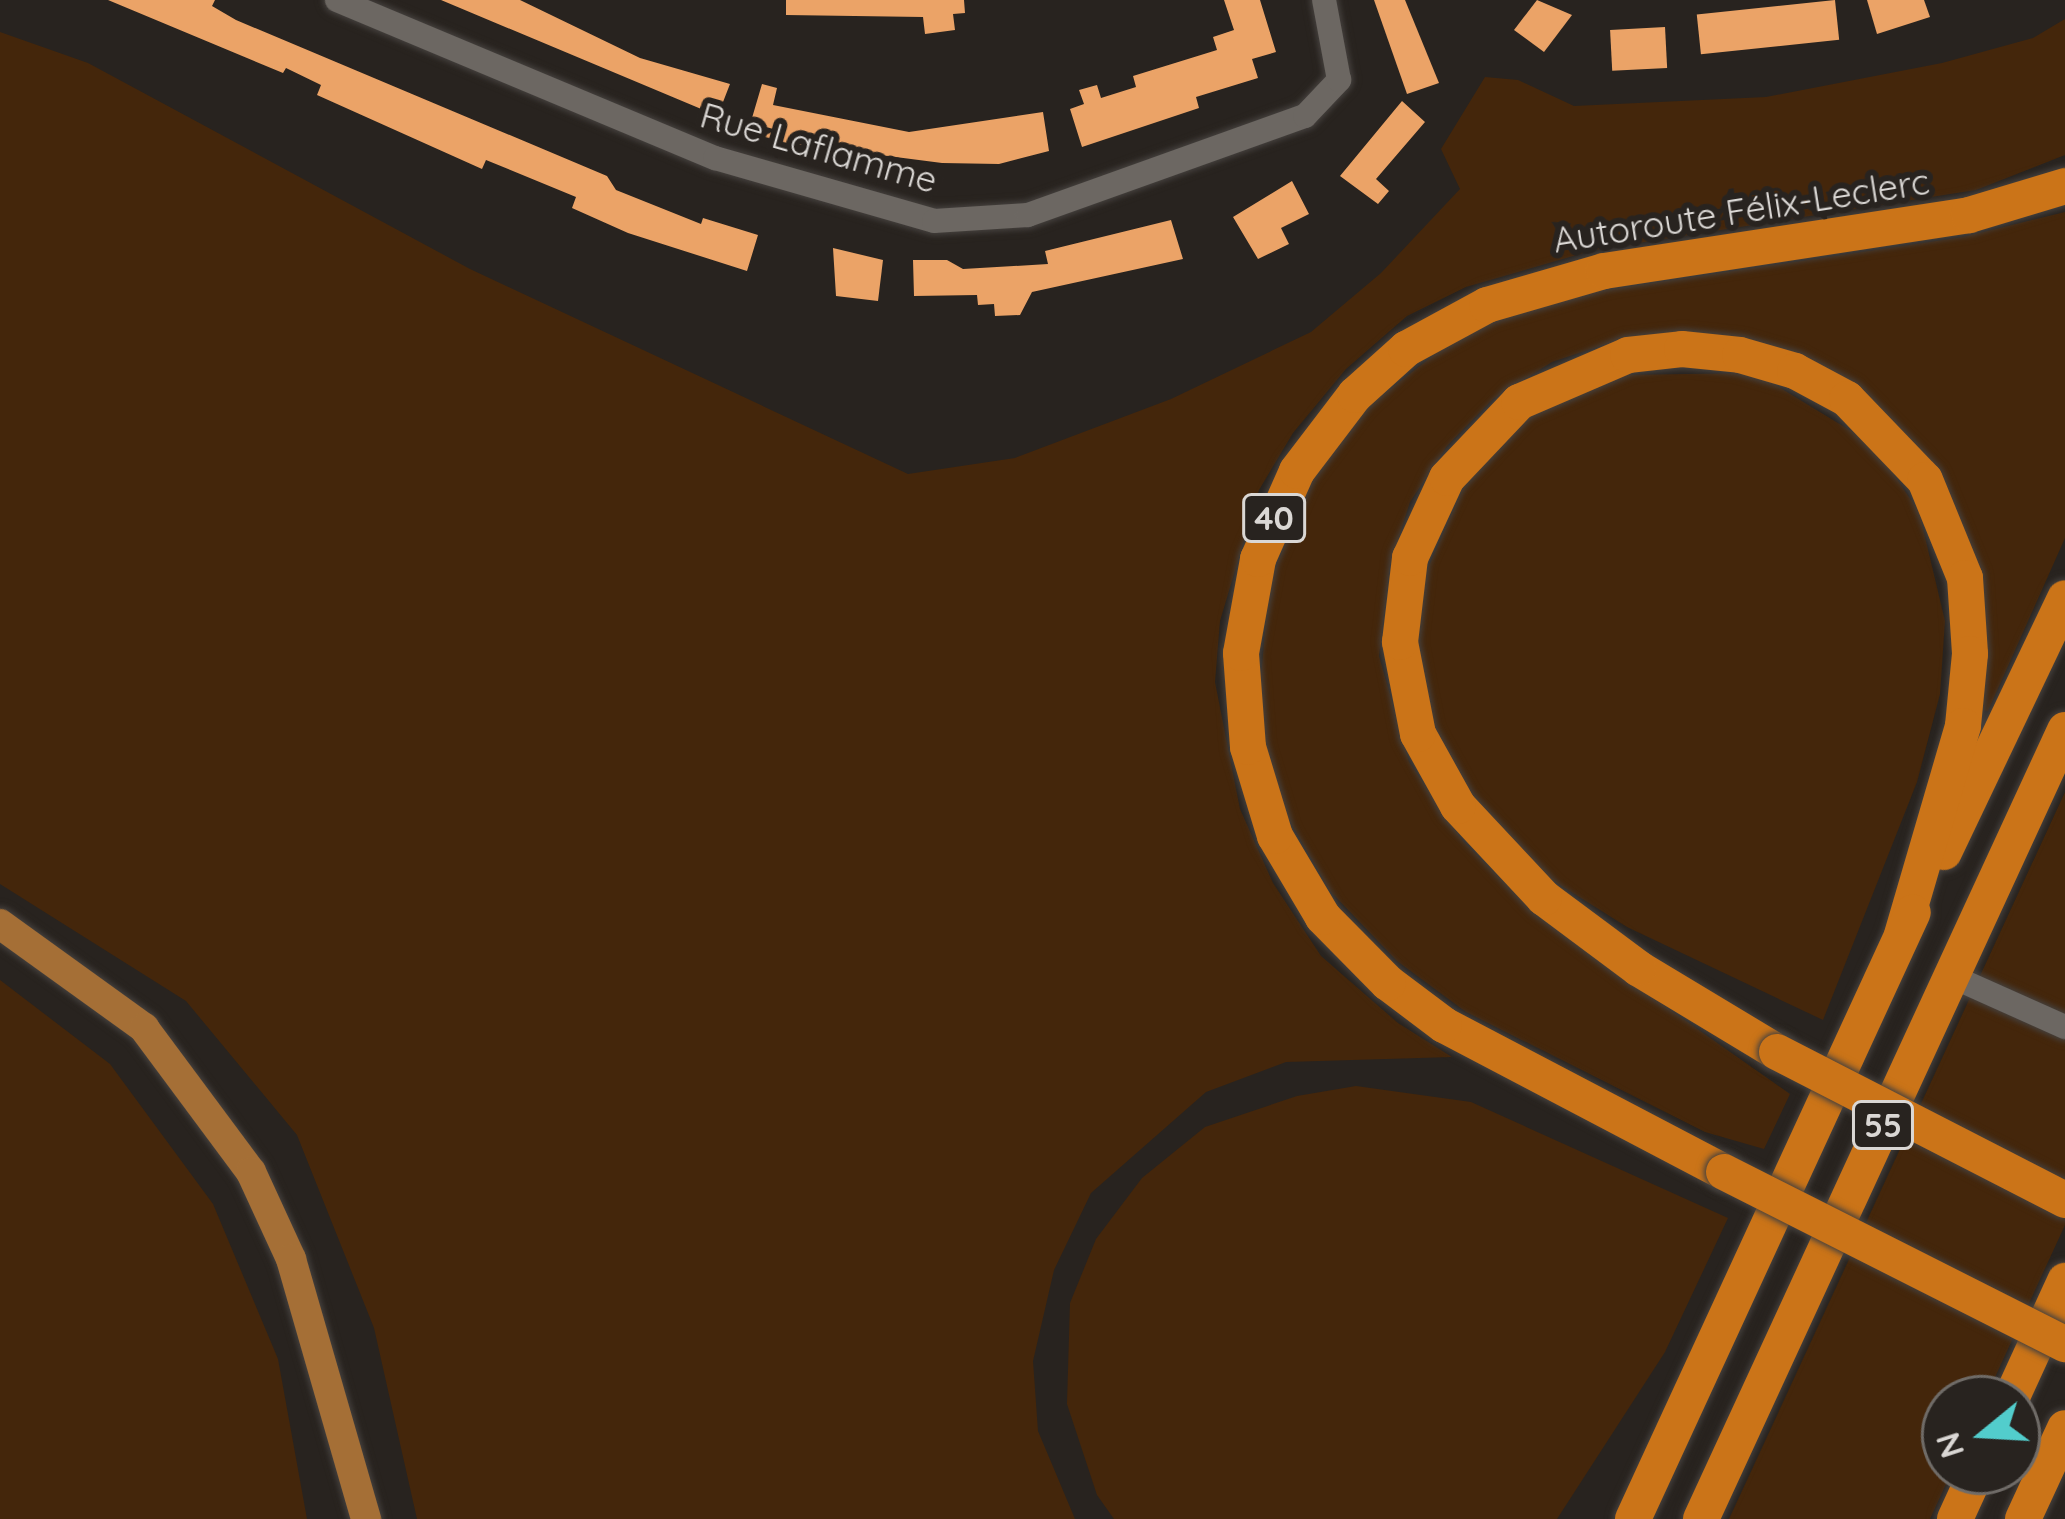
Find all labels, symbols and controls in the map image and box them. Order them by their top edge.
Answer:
street label: Rue Laflamme [696,93,942,201]
street label: Autoroute Félix-Leclerc [1550,159,1932,261]
road number: 40 [1241,491,1307,545]
road number: 55 [1850,1098,1916,1152]
north arrow [1921,1375,2041,1495]
text: N [1926,1427,1972,1463]

